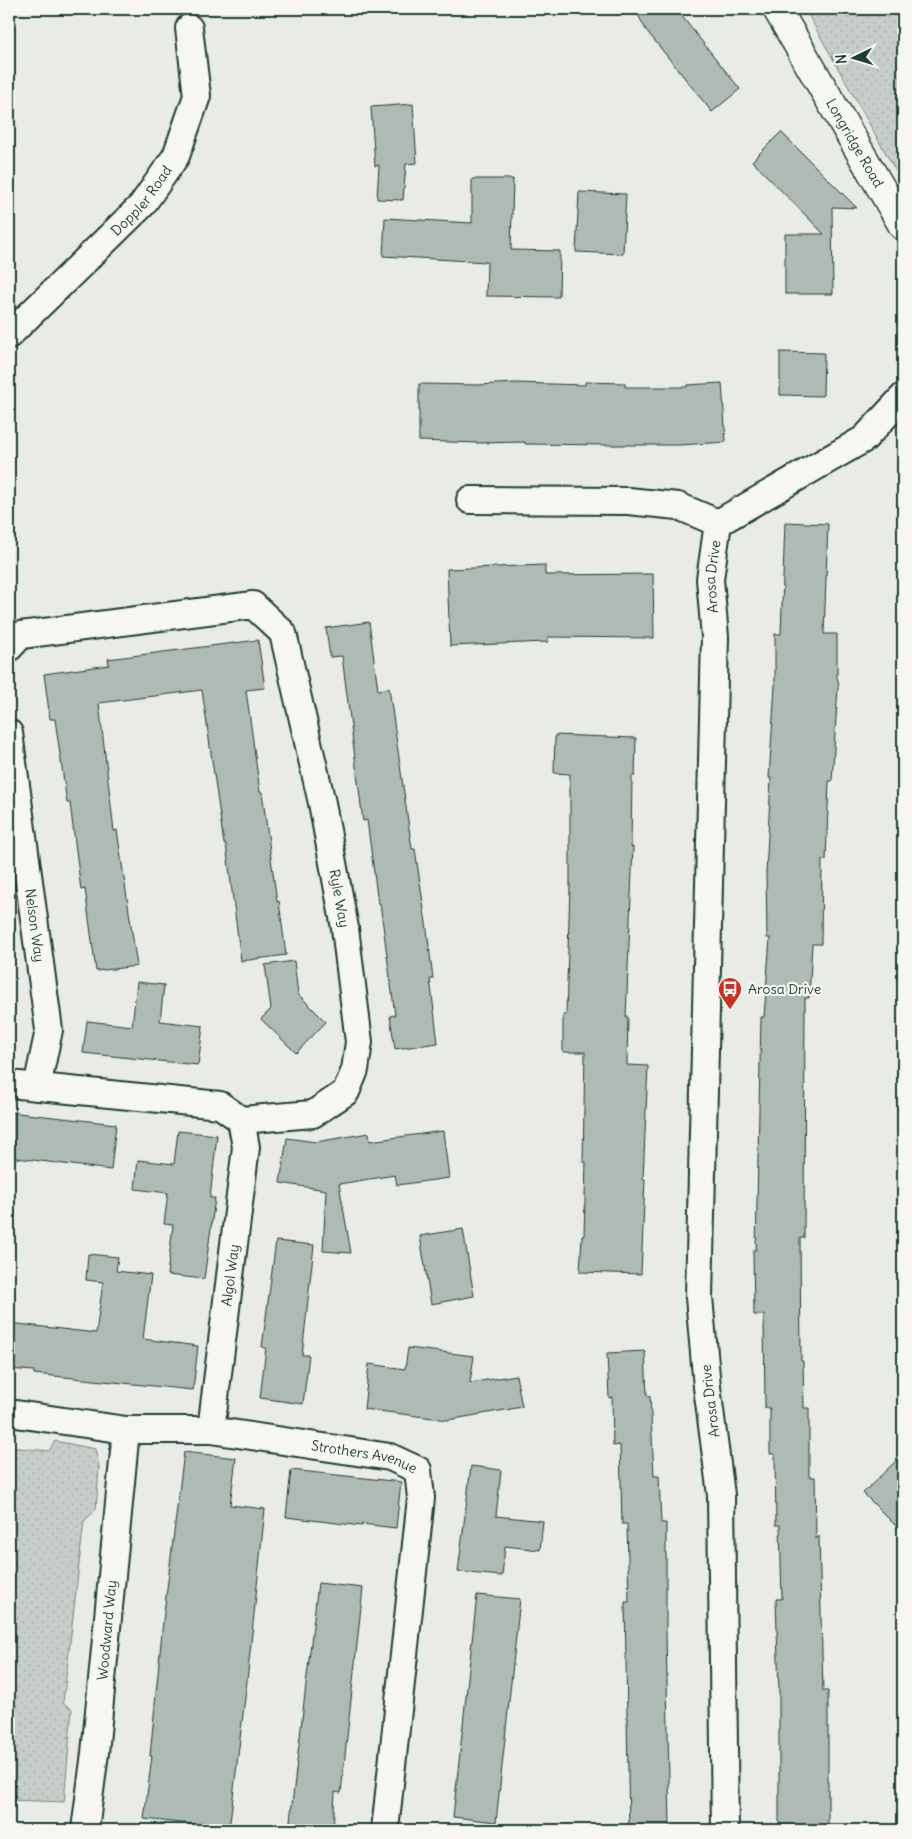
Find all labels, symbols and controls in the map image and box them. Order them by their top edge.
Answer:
north arrow [830,32,880,82]
text: N [832,54,850,65]
street label: Longridge Road [822,95,888,191]
street label: Doppler Road [107,162,176,240]
street label: Arosa Drive [701,539,724,614]
street label: Ryle Way [325,868,354,929]
street label: Nelson Way [21,887,49,963]
bus stop icon: Arosa Drive [717,976,743,1010]
place label: Arosa Drive [748,980,821,998]
street label: Algol Way [217,1243,243,1307]
street label: Arosa Drive [697,1364,723,1438]
street label: Strothers Avenue [310,1436,420,1477]
street label: Woodward Way [93,1579,121,1681]

